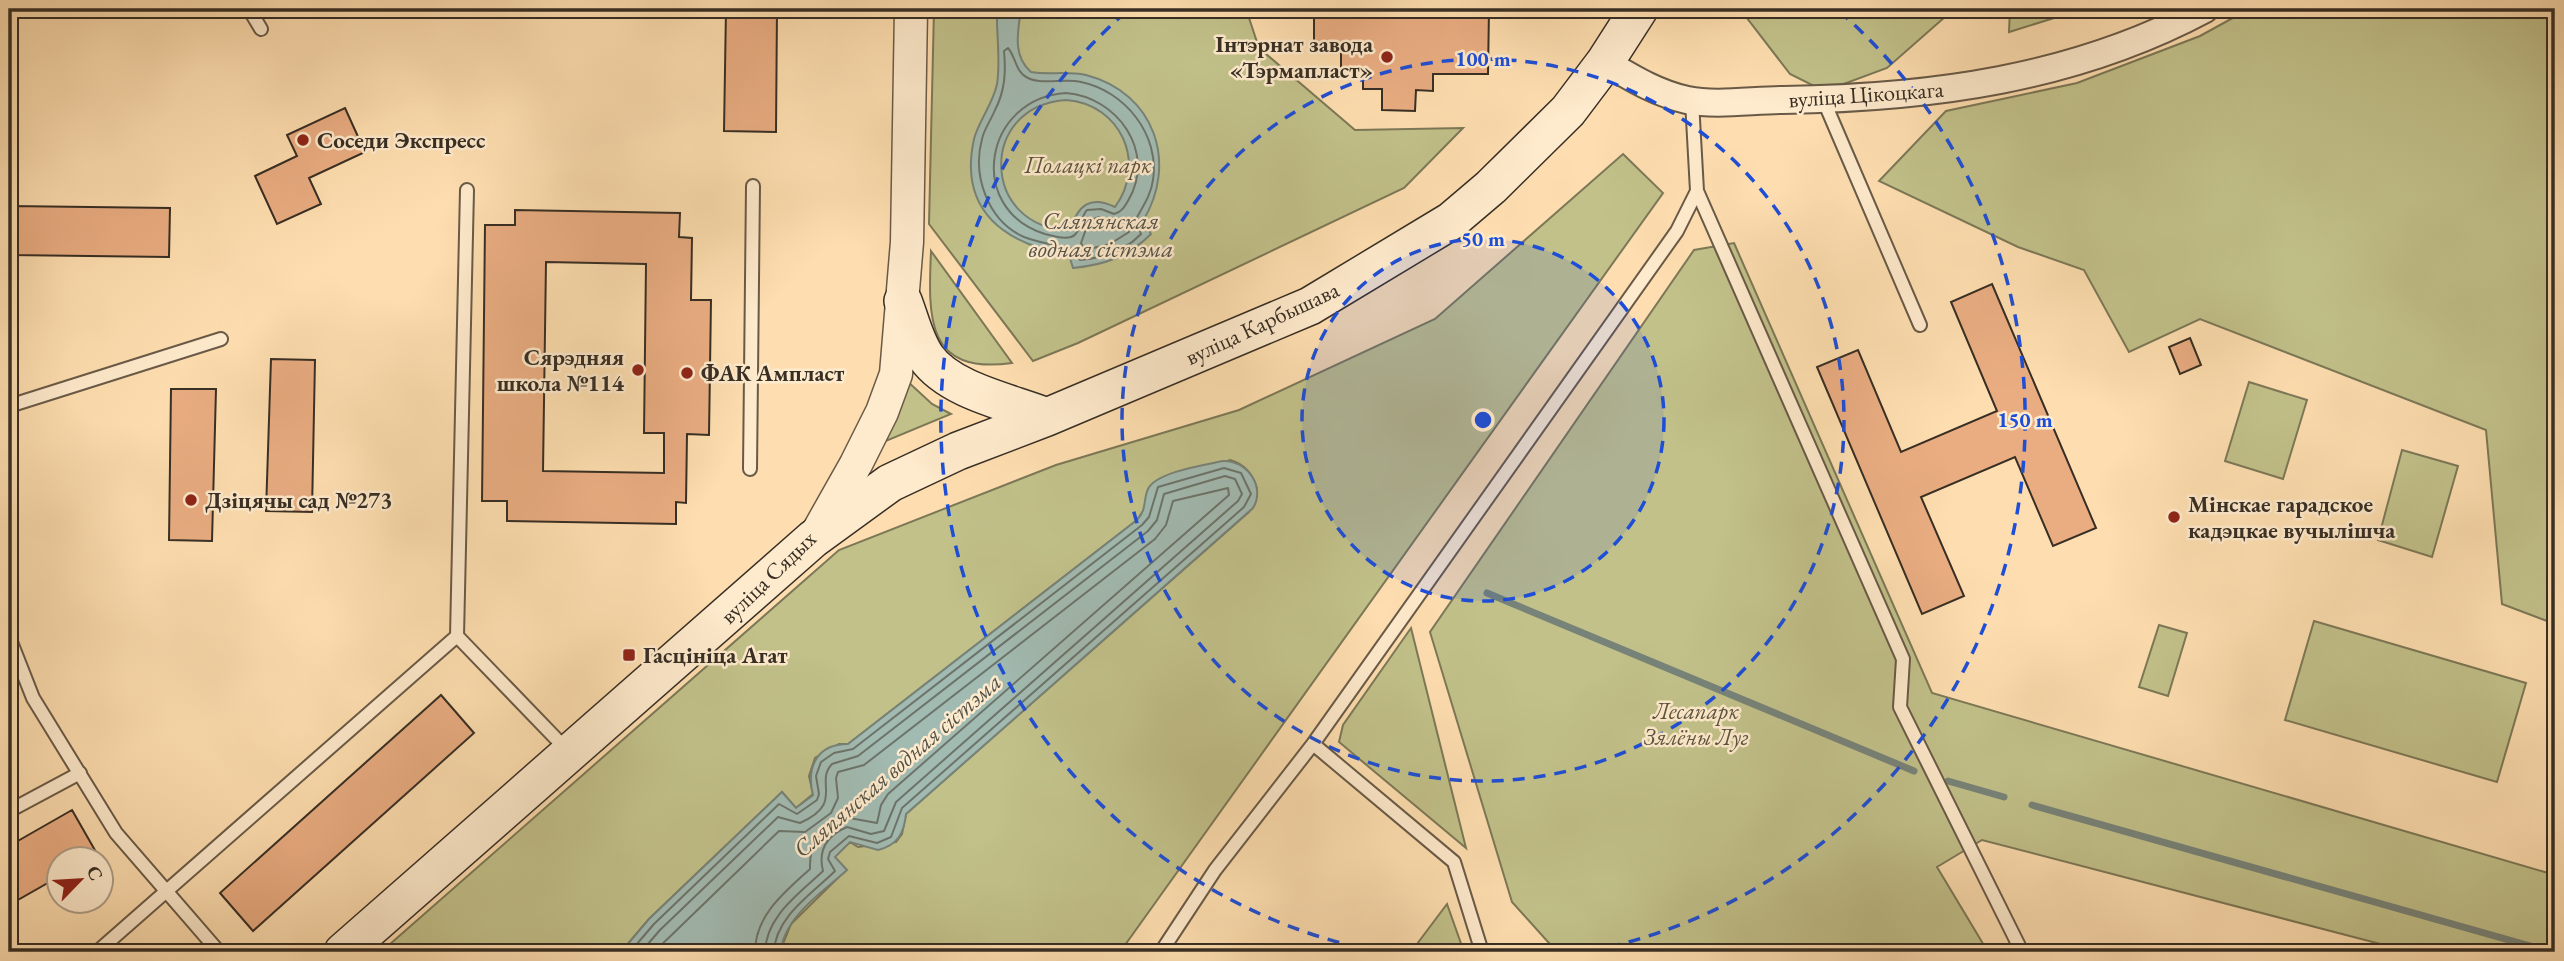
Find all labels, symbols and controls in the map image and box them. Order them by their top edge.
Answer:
place label: Інтэрнат завода «Тэрмапласт» [1216,29,1374,85]
text: 100 m [1455,45,1511,72]
marker: Інтэрнат завода «Тэрмапласт» [1379,49,1395,65]
street label: вуліца Цікоцкага [1787,74,1945,114]
place label: Соседи Экспресс [317,125,486,155]
marker: Соседи Экспресс [295,132,311,148]
park label: Полацкі парк [1024,150,1152,180]
water label: Сляпянская водная сістэма [1029,205,1173,264]
text: 50 m [1461,225,1505,252]
street label: вуліца Карбышава [1180,274,1345,372]
place label: Сярэдняя школа №114 [497,342,625,398]
place label: ФАК Ампласт [701,358,845,388]
marker: Сярэдняя школа №114 [630,362,646,378]
marker: ФАК Ампласт [679,365,695,381]
text: 150 m [1997,406,2053,433]
centre of rings [1471,408,1495,432]
place label: Дзіцячы сад №273 [205,485,392,515]
place label: Мінскае гарадское кадэцкае вучылішча [2188,489,2396,545]
marker: Дзіцячы сад №273 [183,492,199,508]
marker: Мінскае гарадское кадэцкае вучылішча [2166,509,2182,525]
street label: вуліца Сядых [714,524,822,630]
place label: Гасцініца Агат [643,640,788,670]
marker: Гасцініца Агат [621,647,637,663]
water label: Сляпянская водная сістэма [786,666,1008,864]
park label: Лесапарк Зялёны Луг [1644,696,1749,752]
north arrow [46,846,116,916]
text: С [81,862,109,884]

